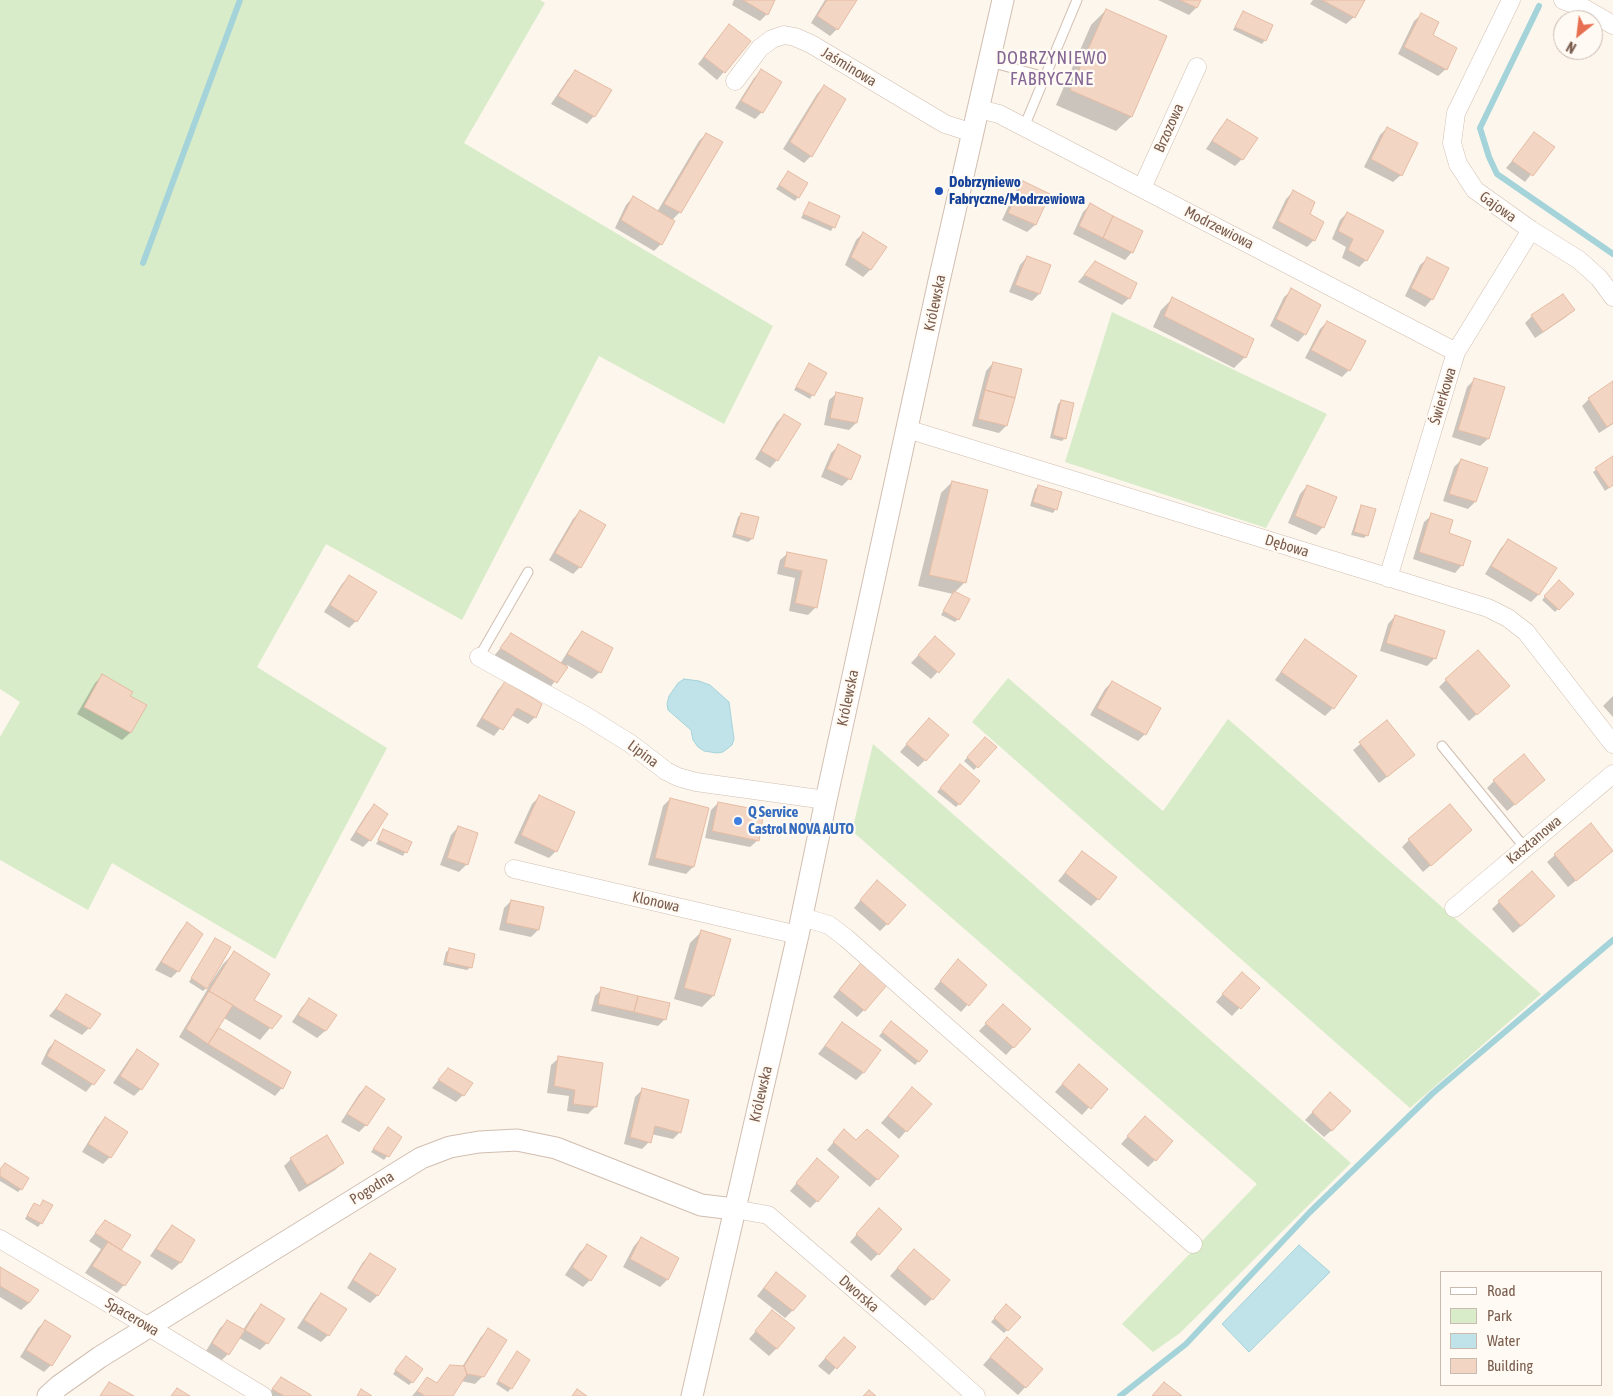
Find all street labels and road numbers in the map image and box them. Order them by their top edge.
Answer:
street label: Jaśminowa [818,44,880,90]
street label: Brzozowa [1150,101,1188,155]
street label: Gajowa [1476,188,1520,226]
street label: Modrzewiowa [1181,203,1257,253]
street label: Królewska [920,273,950,333]
street label: Świerkowa [1426,365,1460,427]
street label: Dębowa [1263,531,1311,561]
street label: Królewska [833,668,863,728]
street label: Lipina [624,737,662,771]
street label: Kasztanowa [1503,812,1565,868]
street label: Klonowa [631,888,681,916]
street label: Królewska [746,1064,776,1124]
street label: Pogodna [347,1167,397,1209]
street label: Dworska [835,1272,883,1316]
street label: Spacerowa [102,1294,162,1340]

